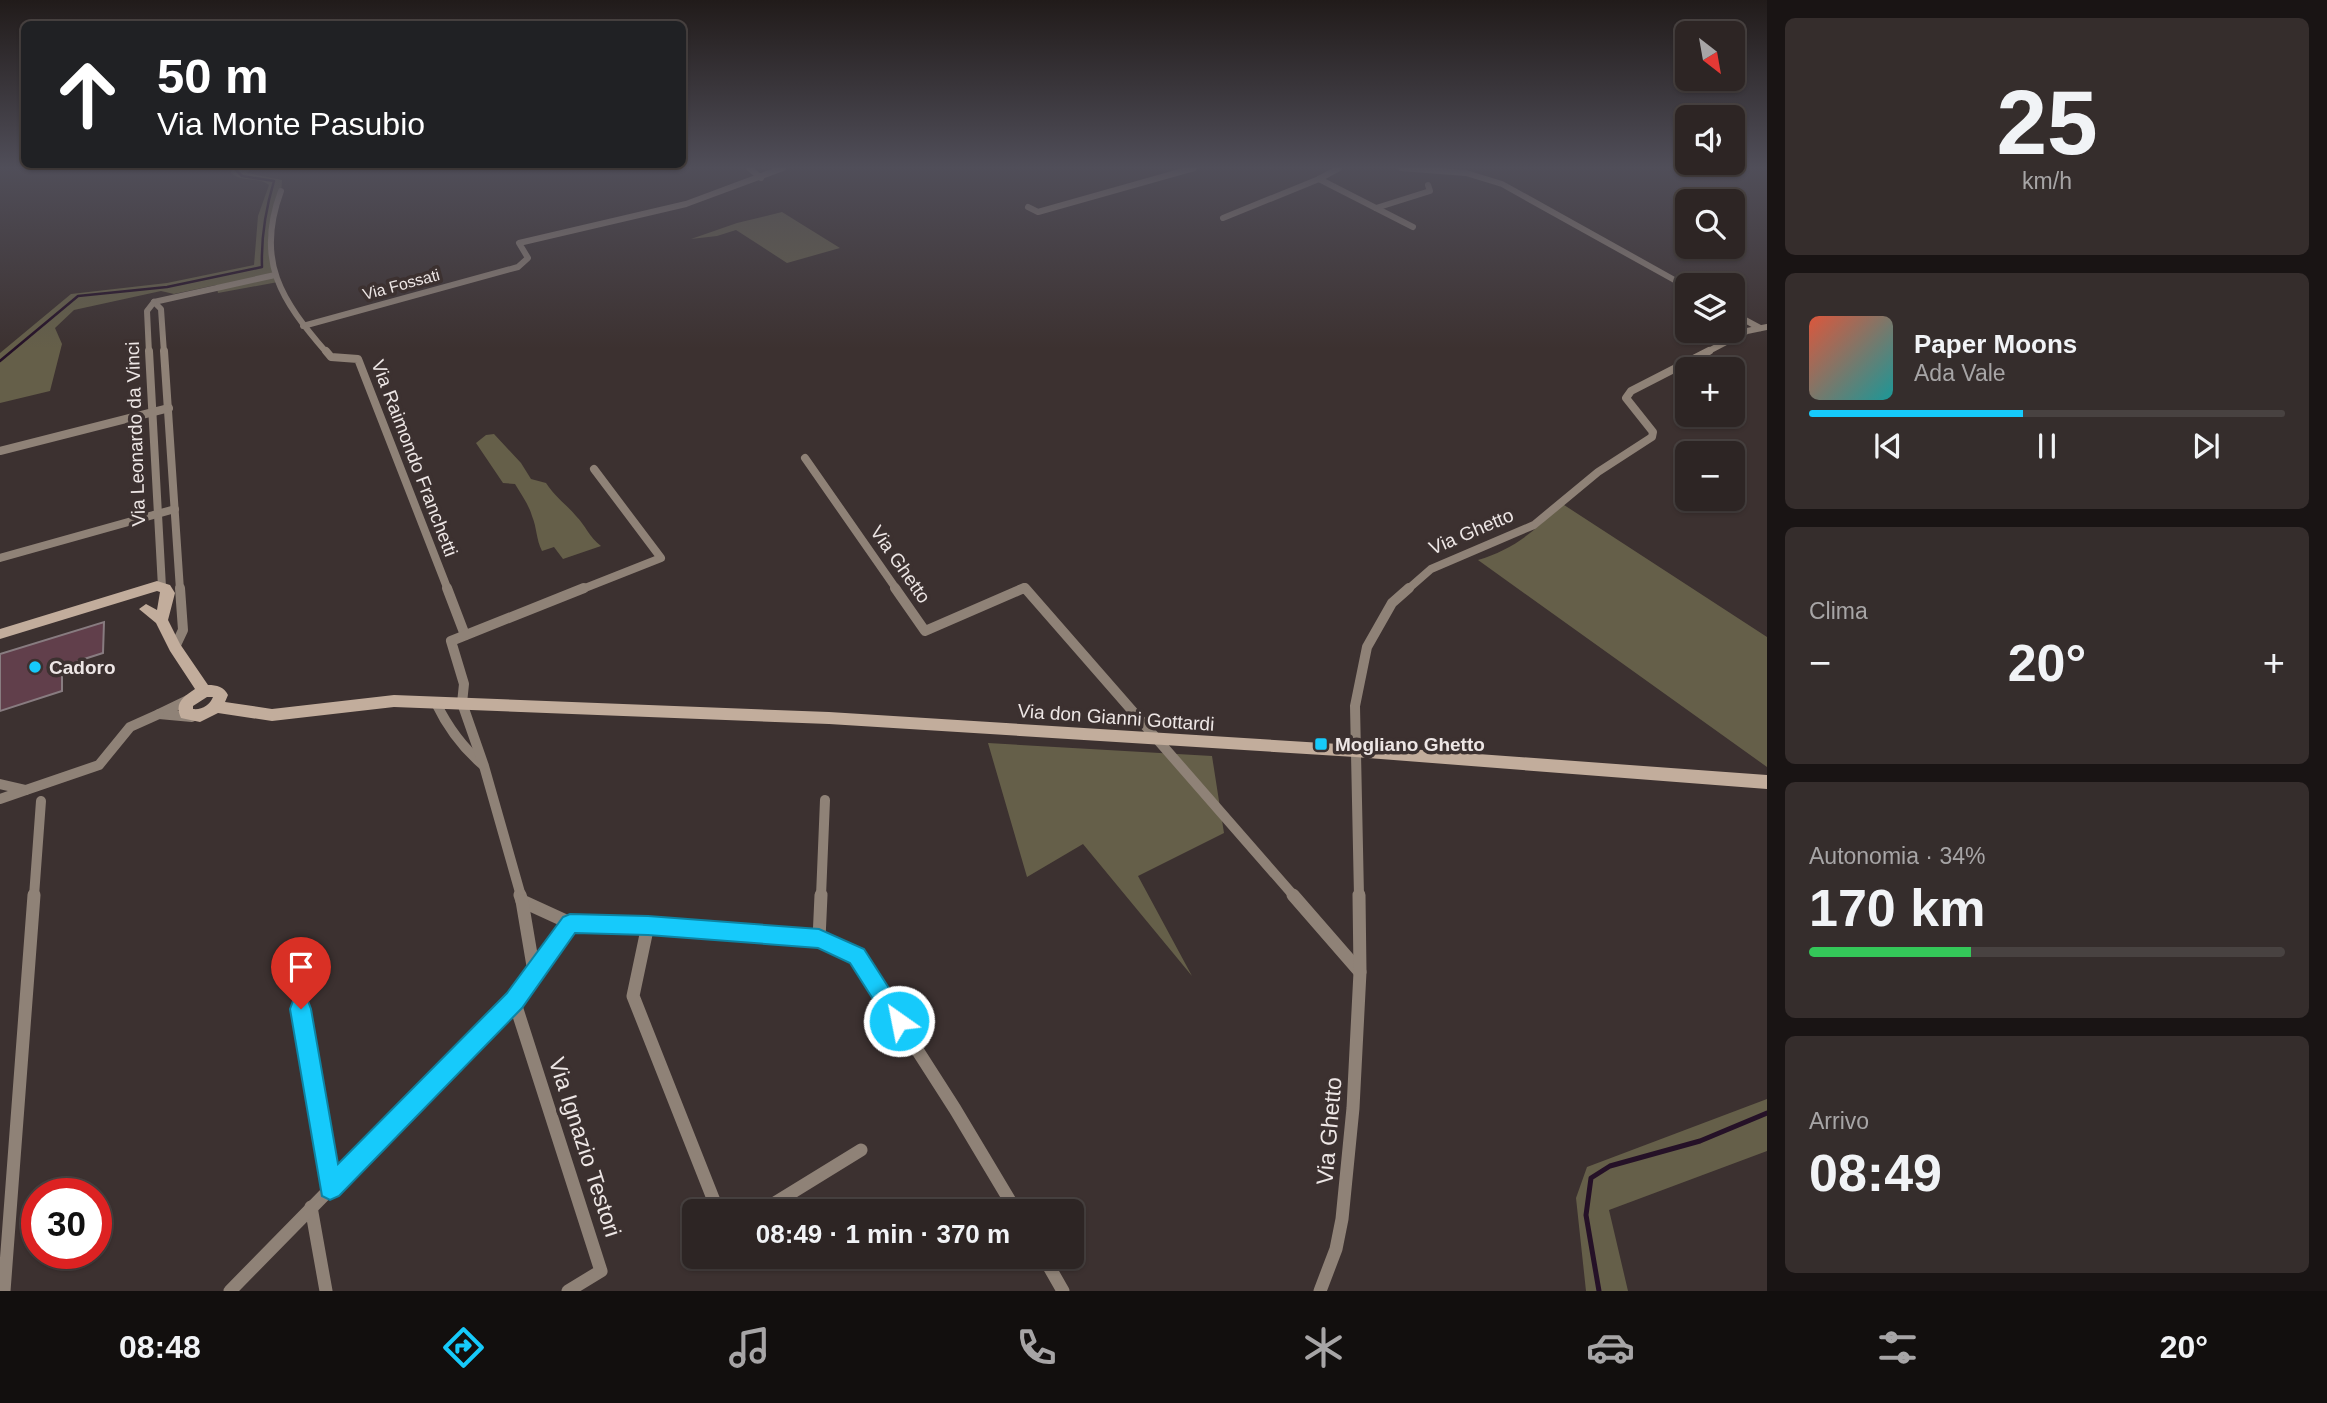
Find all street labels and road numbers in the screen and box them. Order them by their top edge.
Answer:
street label: Via Fossati [361,266,441,303]
street label: Via Leonardo da Vinci [122,341,149,527]
street label: Via Raimondo Franchetti [367,357,462,559]
street label: Via Ghetto [1426,504,1516,559]
street label: Via Ghetto [866,522,935,607]
street label: Via don Gianni Gottardi [1017,700,1215,735]
street label: Via Ignazio Testori [544,1054,626,1240]
street label: Via Ghetto [1311,1076,1347,1186]

